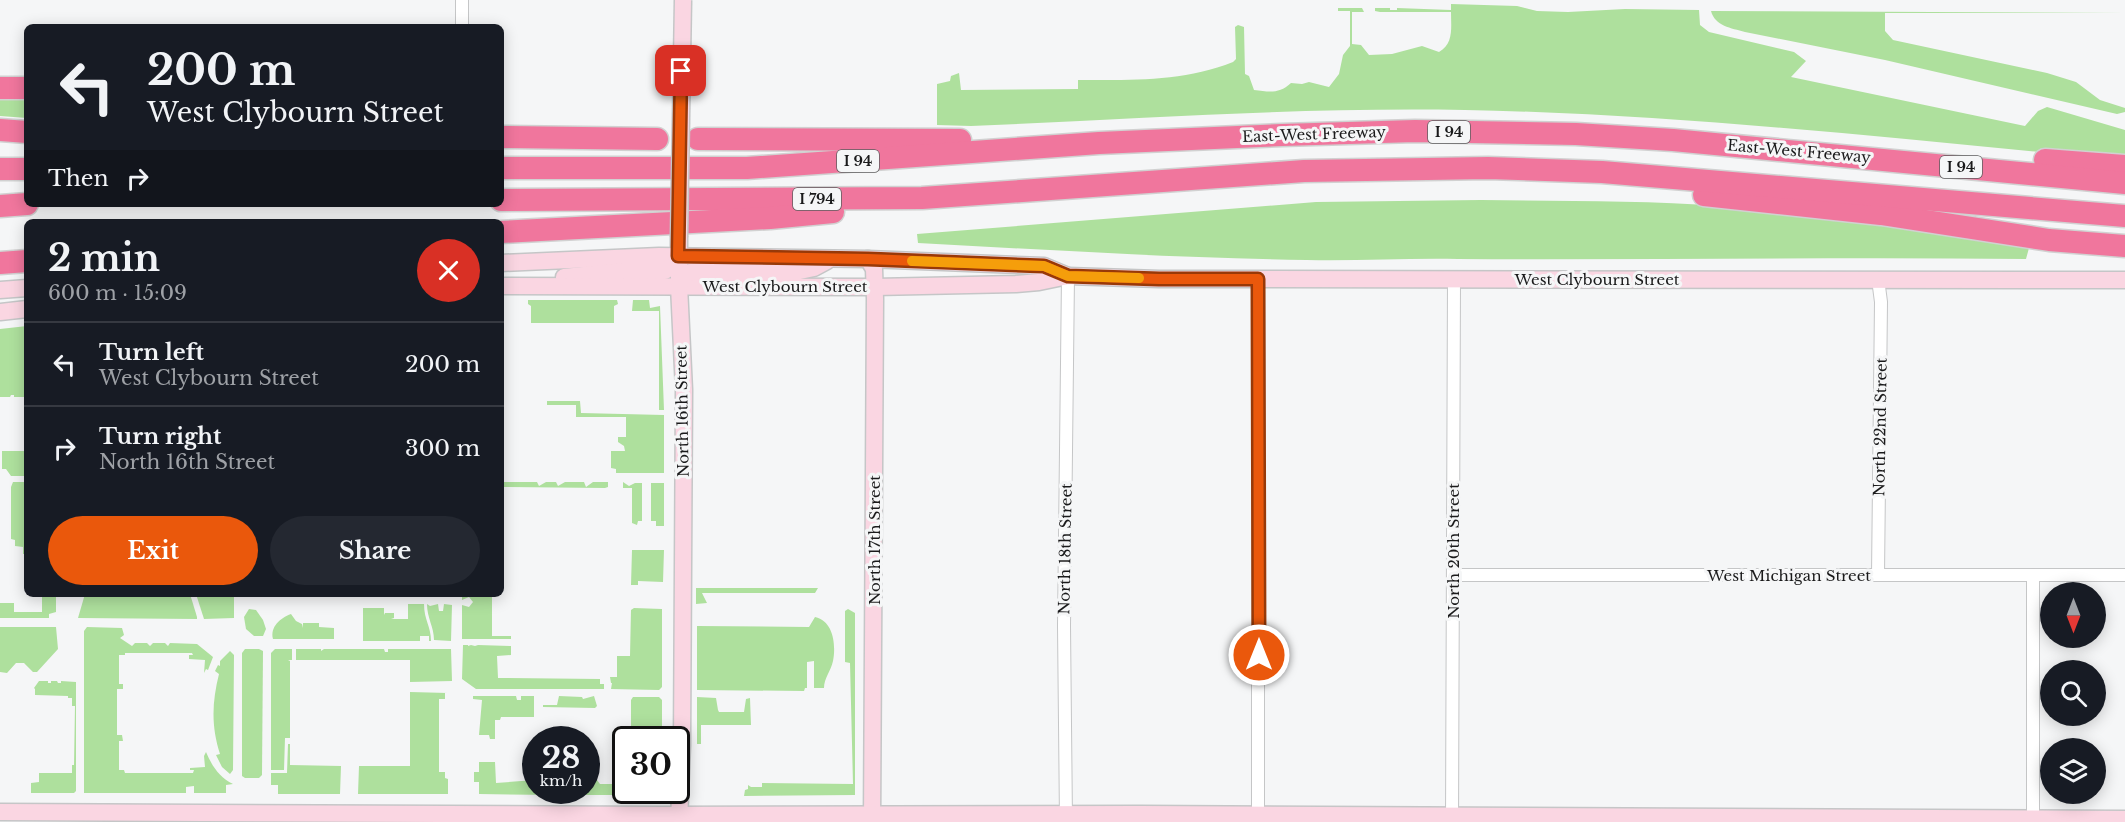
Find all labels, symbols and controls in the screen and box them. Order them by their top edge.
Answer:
text: 200 m [147,44,295,96]
pin [655,45,706,96]
icon: left [48,48,126,126]
icon: arrive [664,54,697,87]
text: West Clybourn Street [147,96,444,129]
road number: I 94 [1428,121,1470,143]
street label: East-West Freeway [1242,122,1387,146]
street label: East-West Freeway [1726,135,1872,167]
road number: I 94 [837,150,879,172]
road number: I 94 [1940,156,1982,178]
icon: right [121,162,154,195]
text: Then [48,165,109,192]
road number: I 794 [793,188,841,210]
text: 2 min [48,236,160,281]
button: close [417,239,480,302]
street label: West Clybourn Street [1514,270,1680,289]
street label: West Clybourn Street [702,277,868,296]
text: 600 m · 15:09 [48,281,187,305]
text: Turn left [99,339,204,366]
street label: North 16th Street [671,344,693,477]
icon: left [48,348,81,381]
text: 200 m [405,351,480,378]
street label: North 22nd Street [1869,357,1891,497]
text: West Clybourn Street [99,366,319,390]
text: Turn right [99,423,221,450]
icon: right [48,432,81,465]
text: 300 m [405,435,480,462]
text: North 16th Street [99,450,275,474]
street label: North 17th Street [865,475,884,605]
street label: North 18th Street [1054,483,1076,615]
street label: North 20th Street [1444,483,1463,619]
button: Exit [48,516,258,585]
button: Share [270,516,480,585]
street label: West Michigan Street [1706,566,1871,585]
north arrow [2040,582,2106,648]
map controls [2040,582,2106,804]
position arrow [1227,623,1291,687]
button: search [2040,660,2106,726]
speed limit sign: 30 [612,726,690,804]
button: layers [2040,738,2106,804]
text: 28 [542,739,580,776]
text: km/h [540,771,582,790]

